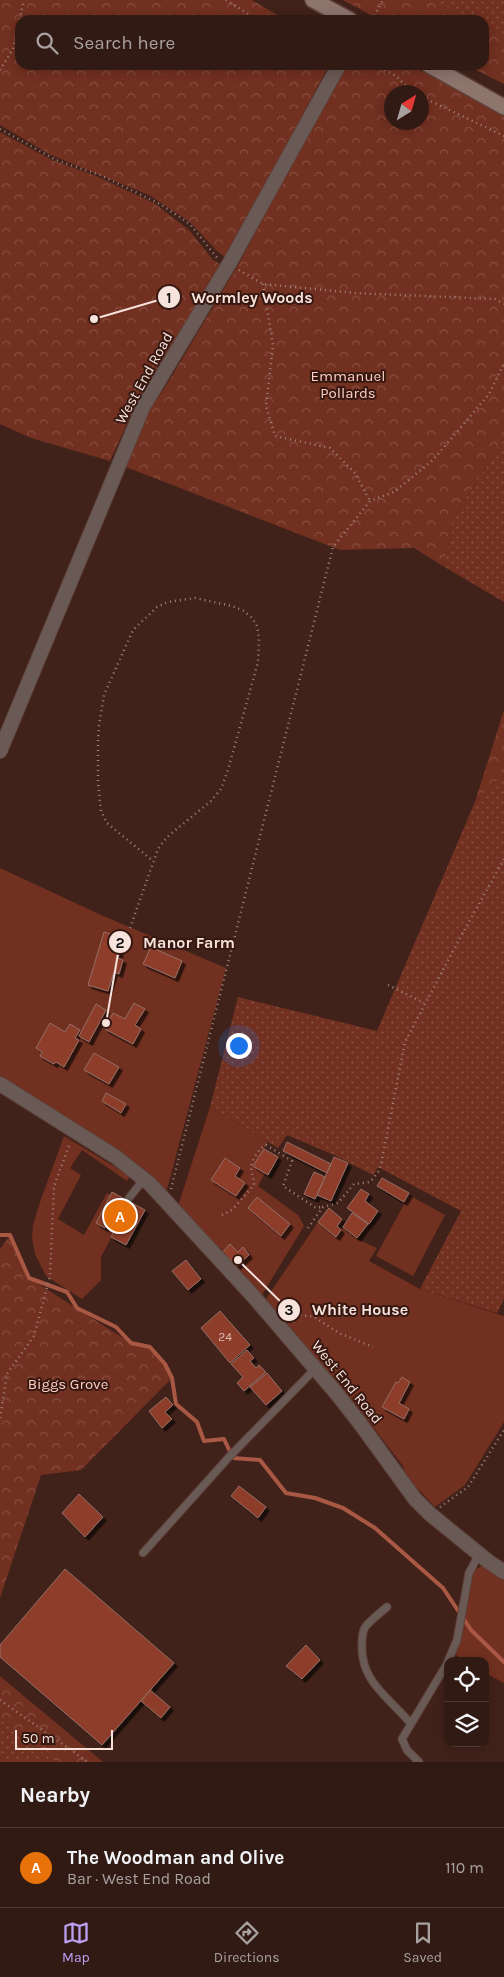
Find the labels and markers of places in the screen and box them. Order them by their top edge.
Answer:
callout: Wormley Woods [156,282,323,313]
callout: Manor Farm [108,927,245,958]
pin: A [104,1197,136,1235]
callout: White House [277,1294,418,1325]

